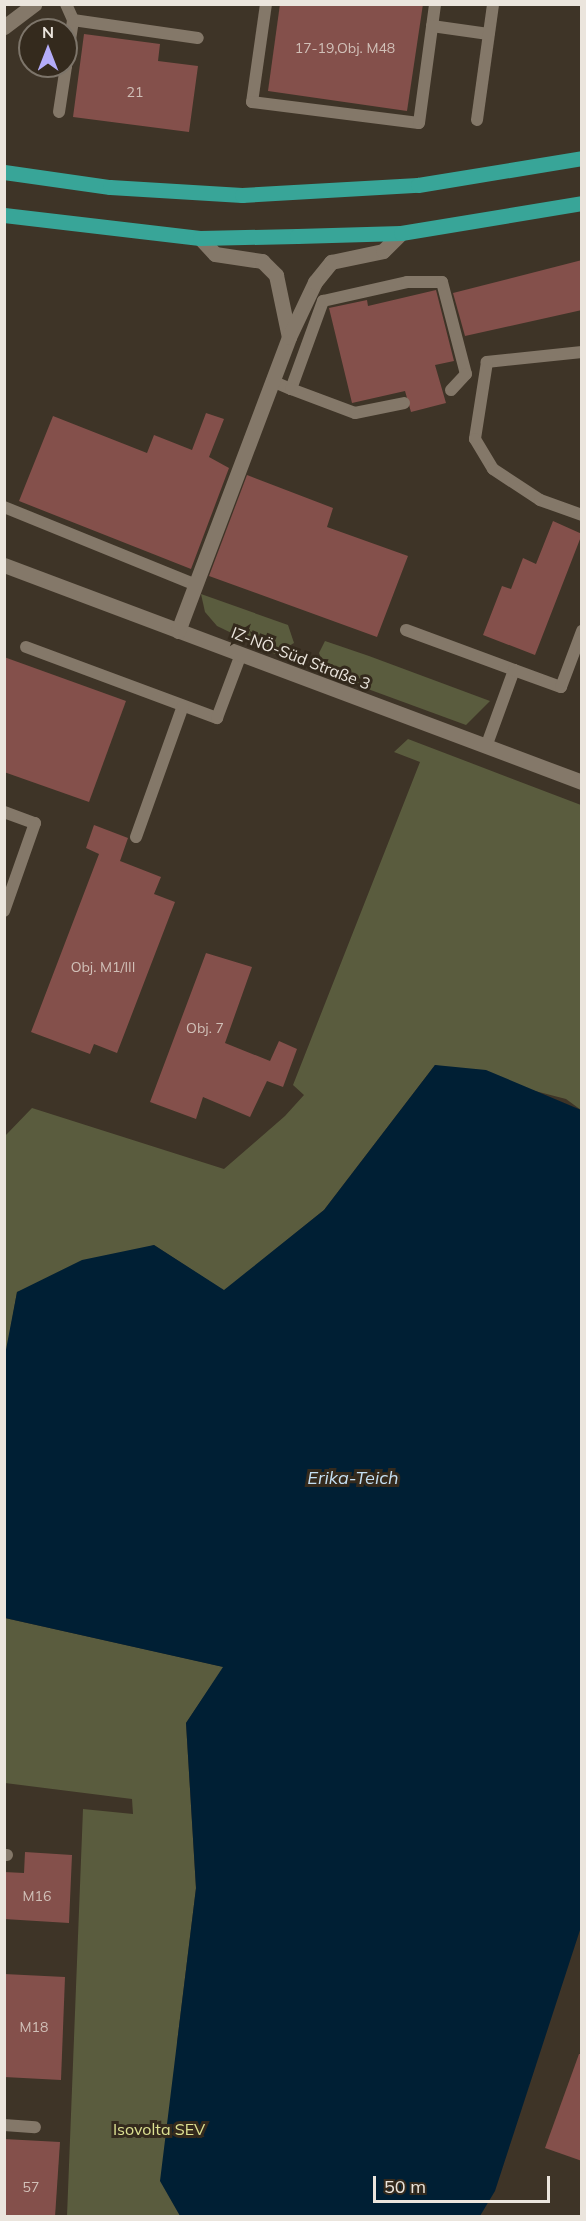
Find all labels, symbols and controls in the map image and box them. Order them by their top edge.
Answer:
north arrow [18,18,78,78]
text: N [42,22,54,42]
house number: 17-19,Obj. M48 [295,40,395,56]
house number: 21 [127,84,143,100]
street label: IZ-NÖ-Süd Straße 3 [229,623,373,693]
house number: Obj. M1/III [71,959,135,975]
house number: Obj. 7 [186,1020,224,1036]
water label: Erika-Teich [307,1467,399,1489]
house number: M16 [23,1888,51,1904]
house number: M18 [20,2019,48,2035]
park label: Isovolta SEV [113,2119,205,2139]
scale bar [376,2164,553,2202]
text: 50 m [384,2175,426,2198]
house number: 57 [23,2179,39,2195]

